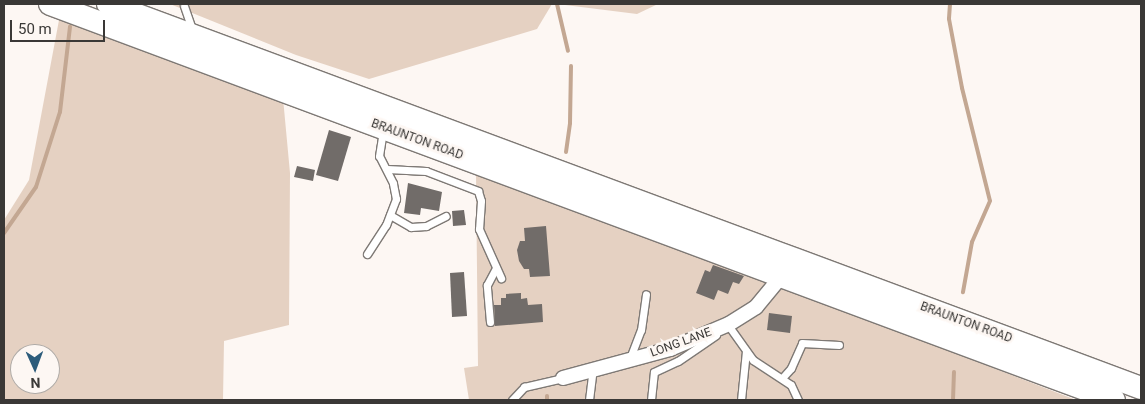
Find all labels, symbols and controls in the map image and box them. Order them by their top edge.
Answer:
scale bar [12,10,108,42]
text: 50 m [18,20,52,38]
street label: BRAUNTON ROAD [369,117,465,163]
street label: BRAUNTON ROAD [918,300,1014,346]
street label: LONG LANE [649,325,713,361]
north arrow [10,344,60,394]
text: N [30,375,41,391]

